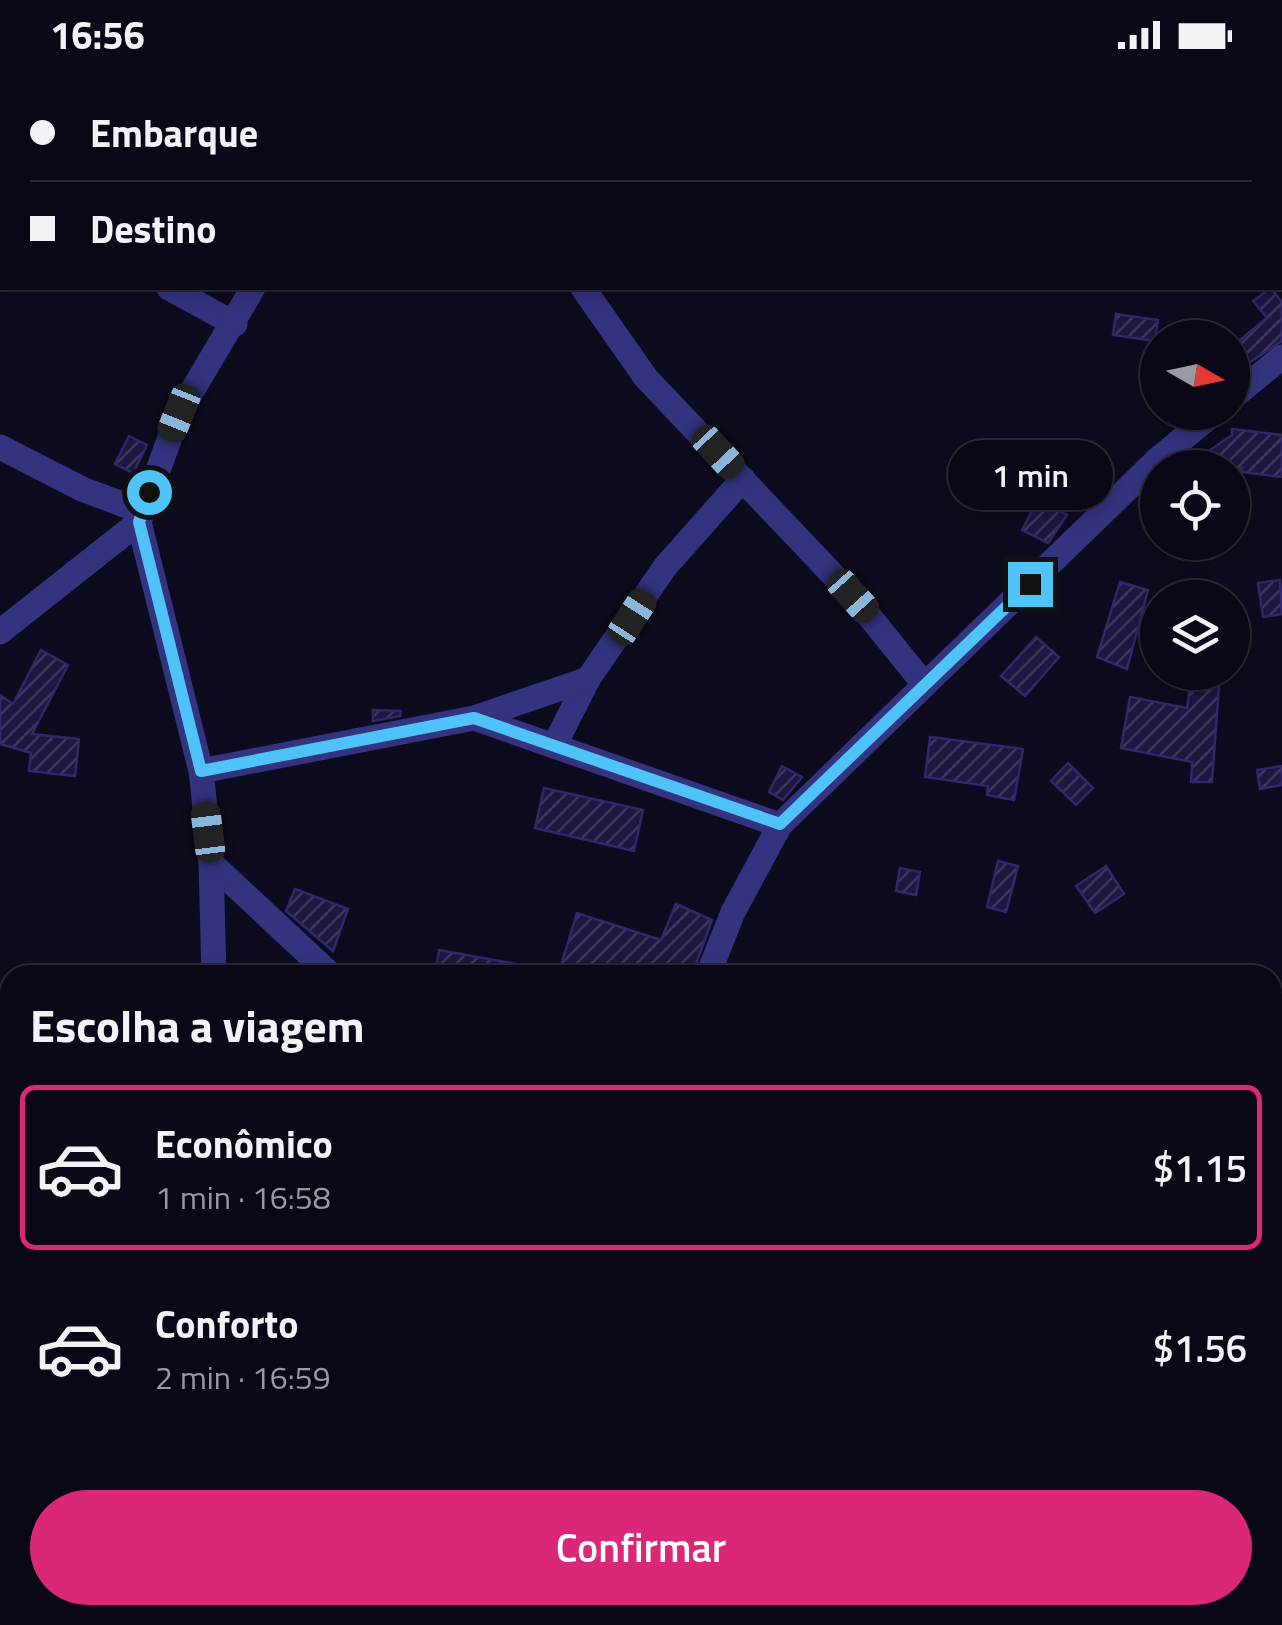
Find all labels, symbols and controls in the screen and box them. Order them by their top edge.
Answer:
text: 16:56 [50,6,145,64]
text: Embarque [90,104,258,162]
text: Destino [90,200,216,258]
north arrow [1140,320,1250,430]
map controls [1140,320,1250,690]
car [154,380,204,446]
car [687,420,749,484]
callout: 1 min [948,439,1112,509]
button: locate [1140,450,1250,560]
text: 1 min [992,451,1069,499]
route start [127,470,172,515]
route end [1008,562,1053,607]
car [822,564,884,628]
button: layers [1140,580,1250,690]
car [603,584,661,650]
car [189,800,227,864]
text: Escolha a viagem [30,991,365,1059]
text: Econômico [155,1115,333,1173]
icon: car [35,1123,125,1213]
text: $1.15 [1153,1139,1247,1197]
text: 1 min · 16:58 [155,1173,331,1221]
text: Conforto [155,1295,298,1353]
icon: car [35,1303,125,1393]
text: $1.56 [1153,1319,1247,1377]
text: 2 min · 16:59 [155,1353,331,1401]
button: Confirmar [30,1490,1252,1605]

